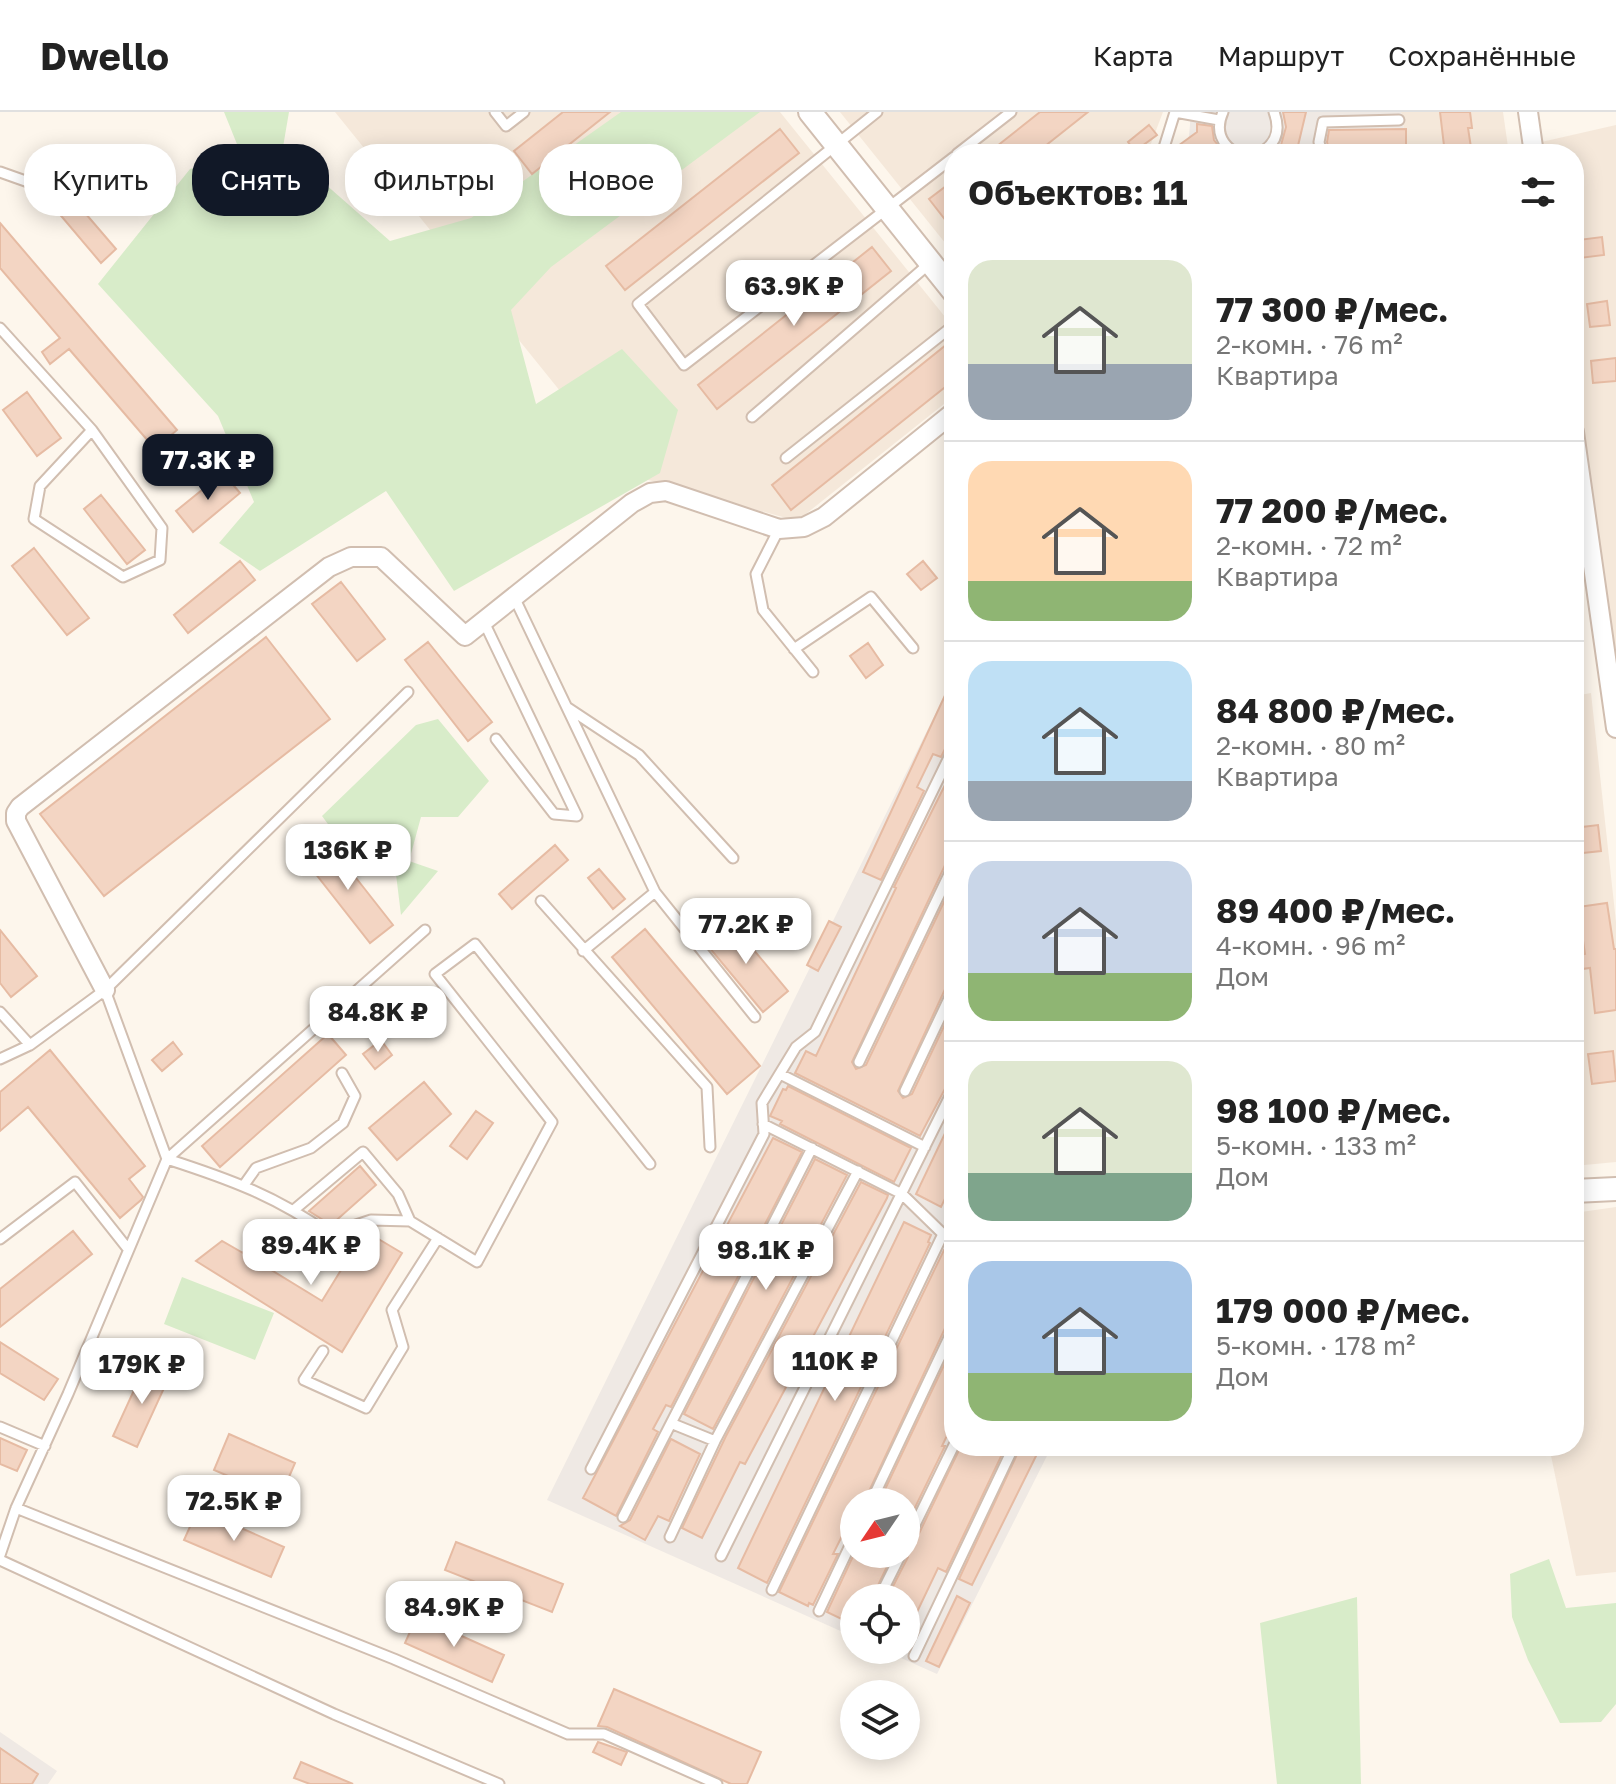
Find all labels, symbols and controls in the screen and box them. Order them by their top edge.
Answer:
text: Dwello [40,33,169,78]
text: Карта [1093,39,1174,72]
text: Маршрут [1218,39,1344,72]
text: Сохранённые [1388,39,1576,72]
chip: Купить [24,144,176,216]
chip: Снять [192,144,329,216]
chip: Фильтры [345,144,523,216]
chip: Новое [539,144,682,216]
icon: filters [1516,170,1560,214]
text: Объектов: 11 [968,172,1187,212]
pin: 63.9K ₽ [720,260,868,328]
text: 63.9K ₽ [744,270,844,301]
text: 77 300 ₽/мес. [1216,289,1449,329]
icon: home [1032,292,1128,388]
text: 2-комн. · 76 m² [1216,329,1403,360]
text: Квартира [1216,360,1339,391]
pin: 77.3K ₽ [134,434,282,502]
text: 77.3K ₽ [160,444,256,475]
text: 77 200 ₽/мес. [1216,490,1449,530]
icon: home [1032,493,1128,589]
text: 2-комн. · 72 m² [1216,530,1402,561]
text: Квартира [1216,561,1339,592]
text: 84 800 ₽/мес. [1216,690,1456,730]
icon: home [1032,693,1128,789]
text: 2-комн. · 80 m² [1216,730,1405,761]
text: Квартира [1216,761,1339,792]
pin: 136K ₽ [283,824,413,892]
text: 136K ₽ [304,834,392,865]
text: 89 400 ₽/мес. [1216,890,1455,930]
icon: home [1032,893,1128,989]
pin: 77.2K ₽ [672,898,820,966]
text: 77.2K ₽ [698,908,794,939]
text: 4-комн. · 96 m² [1216,930,1405,961]
text: Дом [1216,961,1269,992]
pin: 84.8K ₽ [304,986,452,1054]
text: 84.8K ₽ [328,996,428,1027]
text: 98 100 ₽/мес. [1216,1090,1452,1130]
icon: home [1032,1093,1128,1189]
text: 5-комн. · 133 m² [1216,1130,1416,1161]
text: Дом [1216,1161,1269,1192]
pin: 89.4K ₽ [237,1219,385,1287]
pin: 98.1K ₽ [692,1224,840,1292]
text: 89.4K ₽ [261,1229,361,1260]
text: 98.1K ₽ [717,1234,815,1265]
text: 179 000 ₽/мес. [1216,1290,1471,1330]
icon: home [1032,1293,1128,1389]
text: 5-комн. · 178 m² [1216,1330,1415,1361]
pin: 110K ₽ [770,1335,900,1403]
pin: 179K ₽ [77,1338,207,1406]
text: 110K ₽ [792,1345,878,1376]
text: 179K ₽ [99,1348,185,1379]
text: Дом [1216,1361,1269,1392]
pin: 72.5K ₽ [160,1475,308,1543]
text: 72.5K ₽ [185,1485,283,1516]
north arrow [840,1488,920,1568]
map controls [840,1488,920,1760]
pin: 84.9K ₽ [380,1581,528,1649]
button: locate [840,1584,920,1664]
text: 84.9K ₽ [404,1591,504,1622]
button: layers [840,1680,920,1760]

